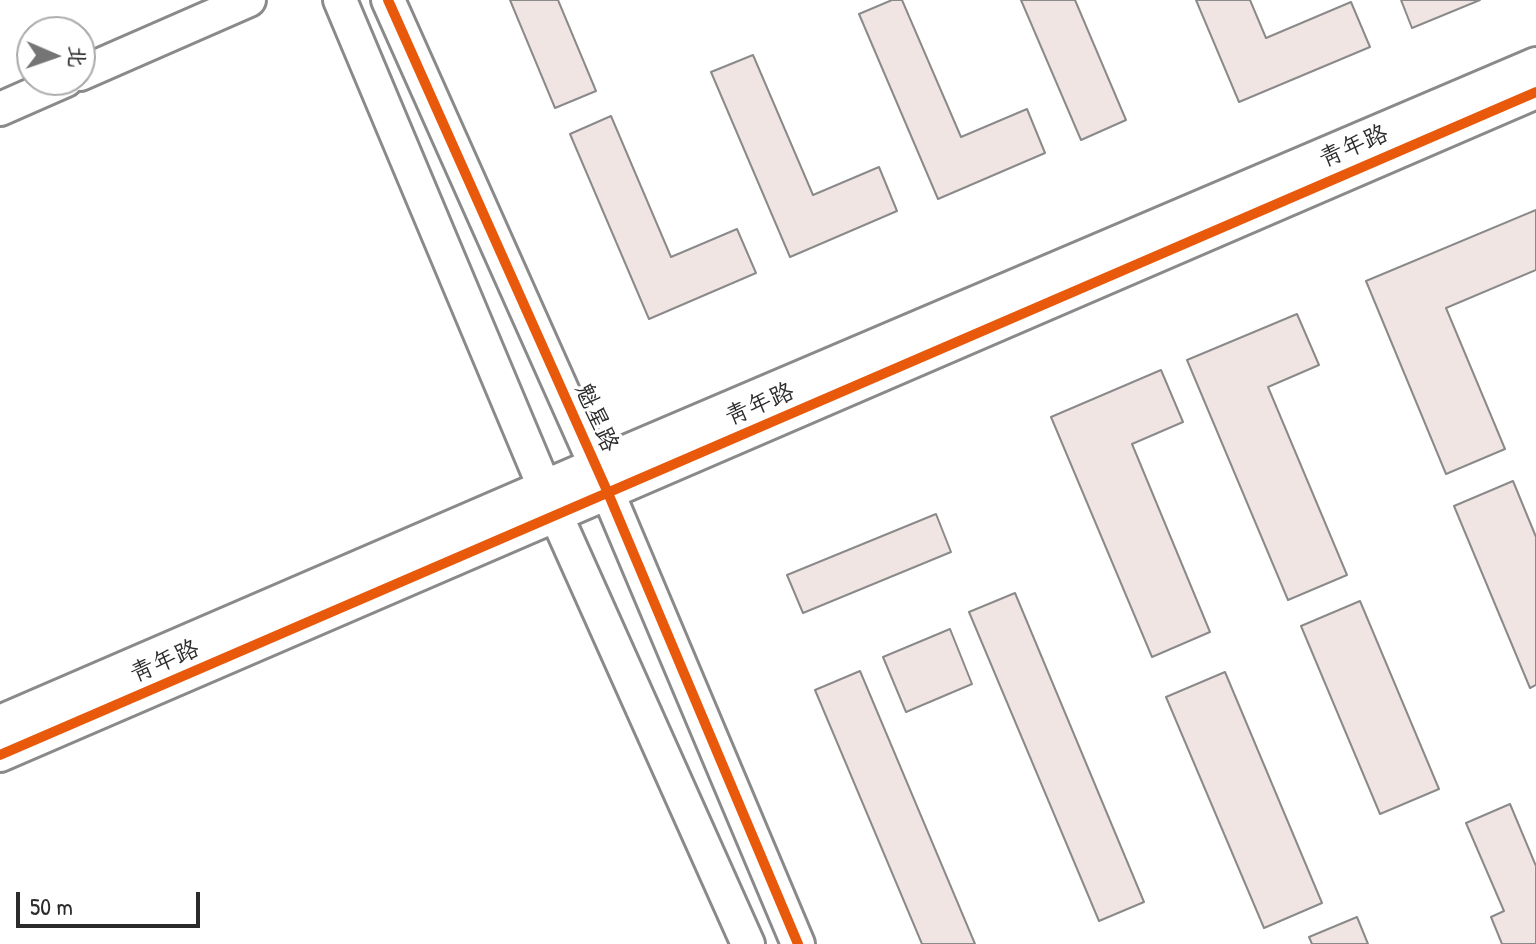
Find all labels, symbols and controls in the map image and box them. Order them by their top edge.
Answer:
north arrow [16,16,96,96]
text: 北 [63,45,93,68]
street label: 青年路 [1315,120,1393,174]
street label: 青年路 [721,378,799,432]
street label: 魁星路 [568,379,624,457]
street label: 青年路 [126,635,204,689]
scale bar [20,876,204,926]
text: 50 m [30,890,73,922]

